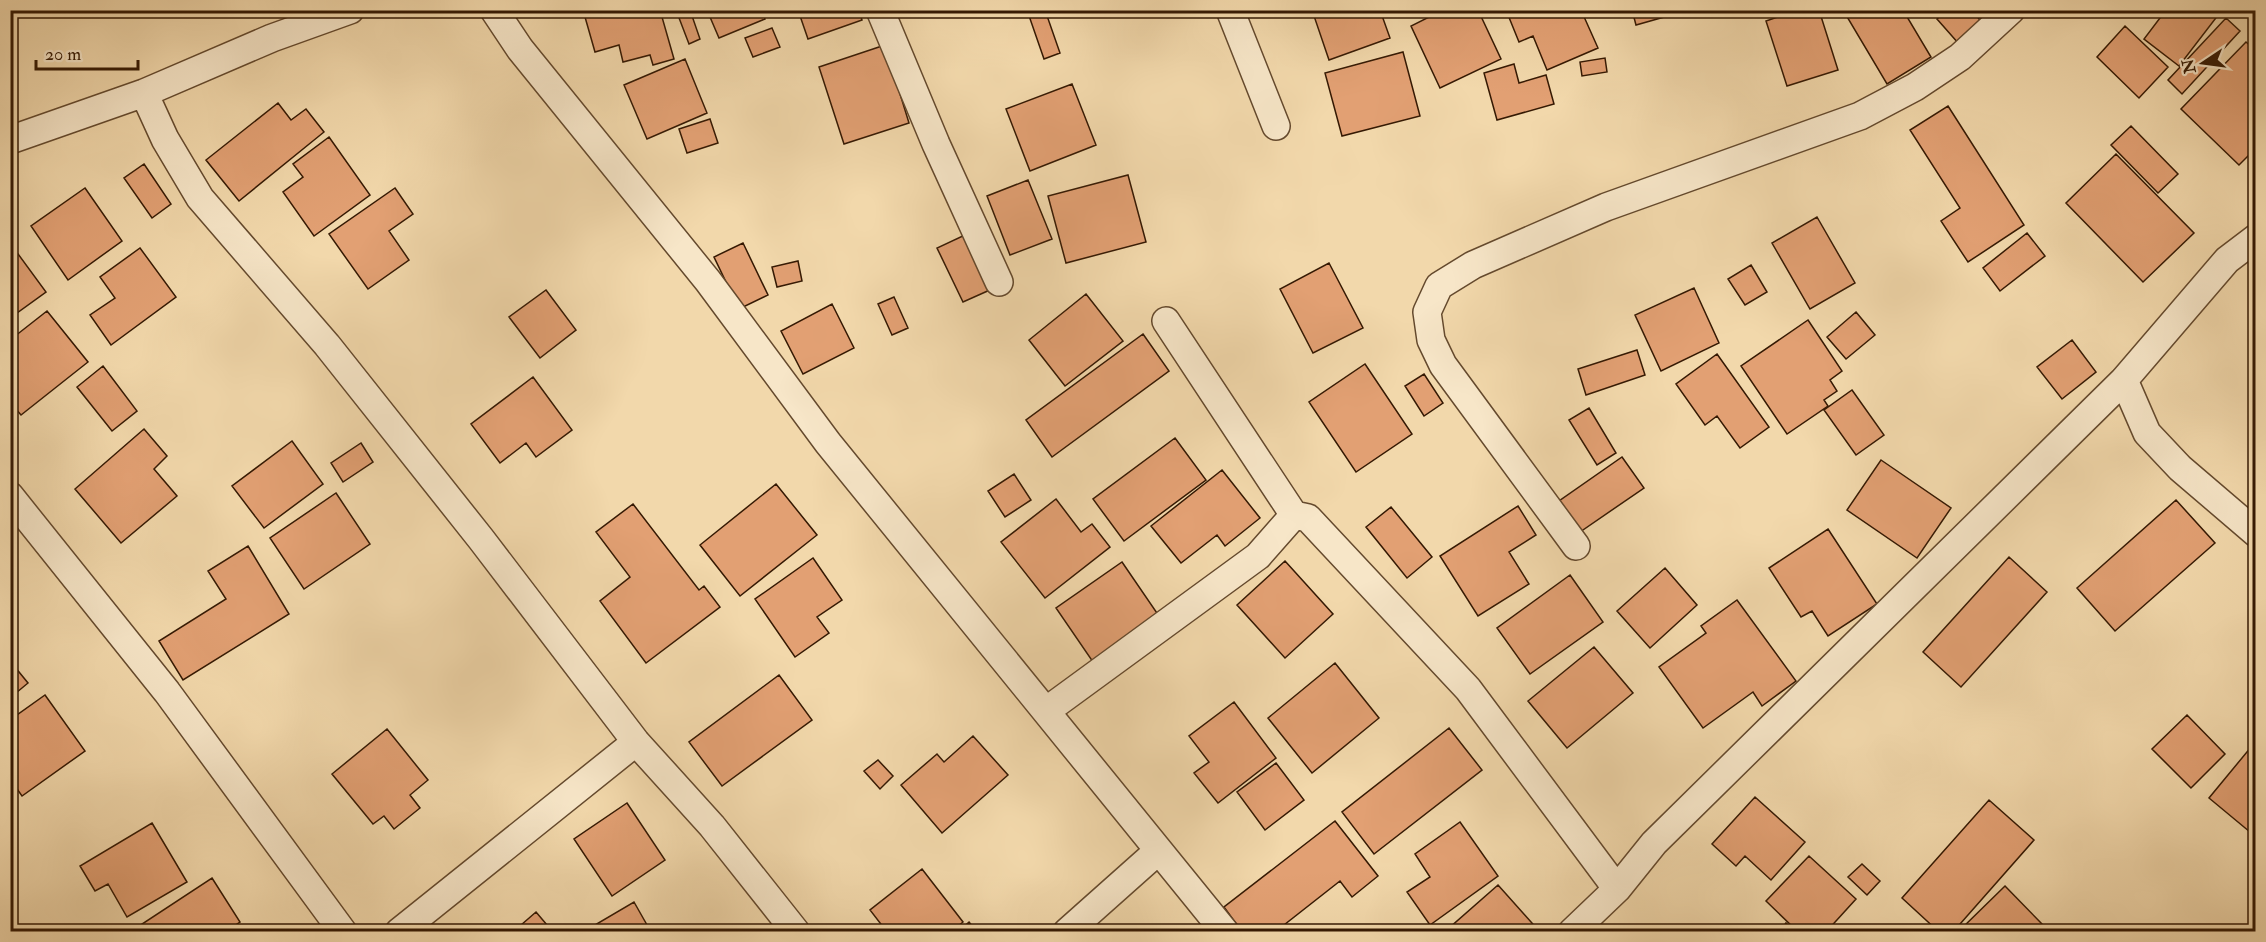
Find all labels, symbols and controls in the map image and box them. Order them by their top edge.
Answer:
scale bar [36,33,138,71]
north arrow [2173,33,2233,93]
text: 20 m [45,43,81,66]
text: N [2178,56,2201,76]

